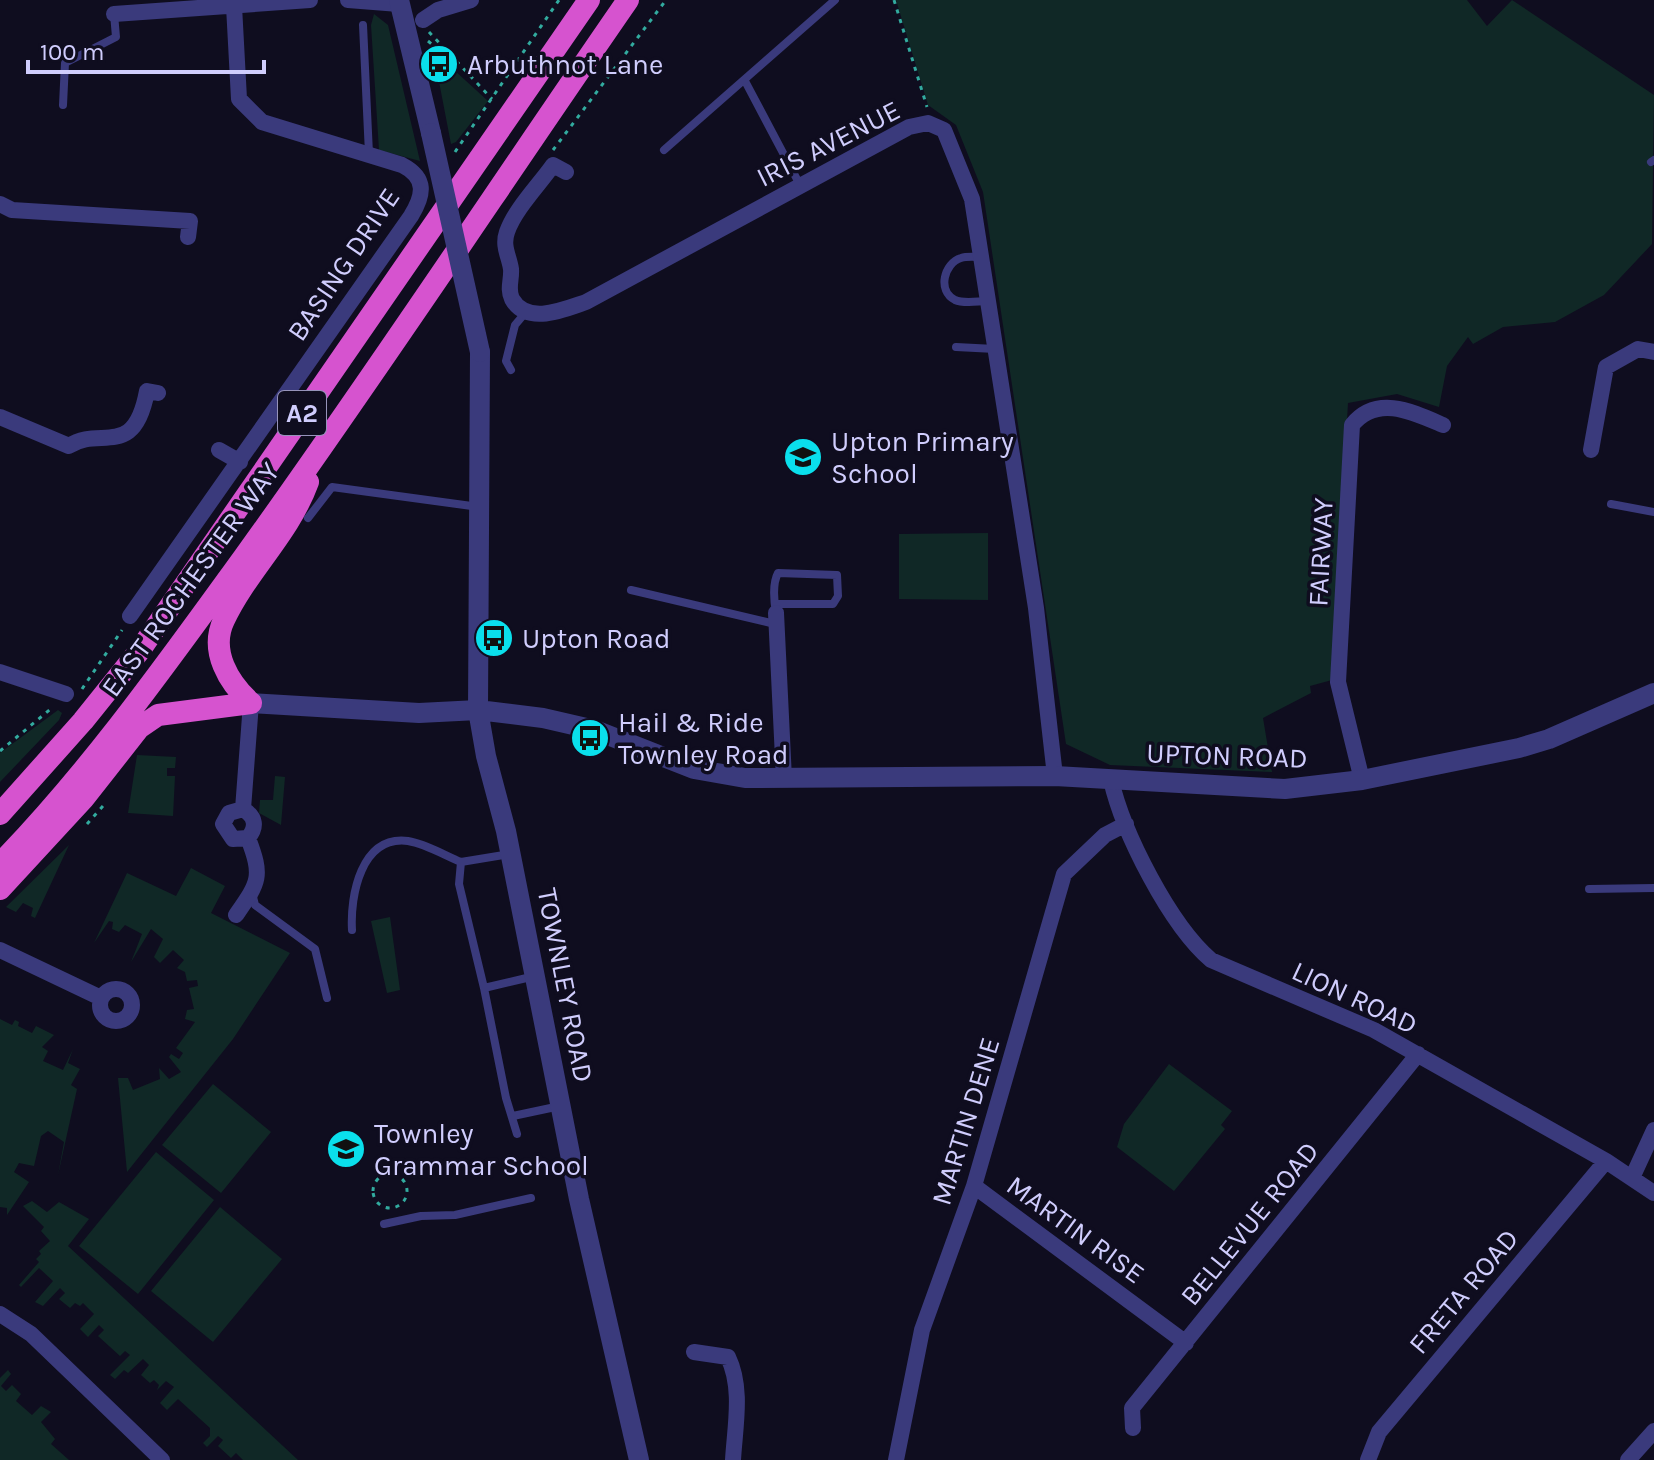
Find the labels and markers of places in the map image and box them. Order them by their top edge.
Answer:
bus stop icon: Arbuthnot Lane [418,43,460,85]
place label: Arbuthnot Lane [467,48,663,81]
place label: Upton Primary School [831,425,1014,490]
school or university icon: Upton Primary School [782,436,824,478]
bus stop icon: Upton Road [473,617,515,659]
place label: Upton Road [522,622,670,655]
place label: Hail & Ride Townley Road [618,706,789,771]
bus stop icon: Hail & Ride Townley Road [569,717,611,759]
place label: Townley Grammar School [374,1117,589,1182]
school or university icon: Townley Grammar School [325,1128,367,1170]

